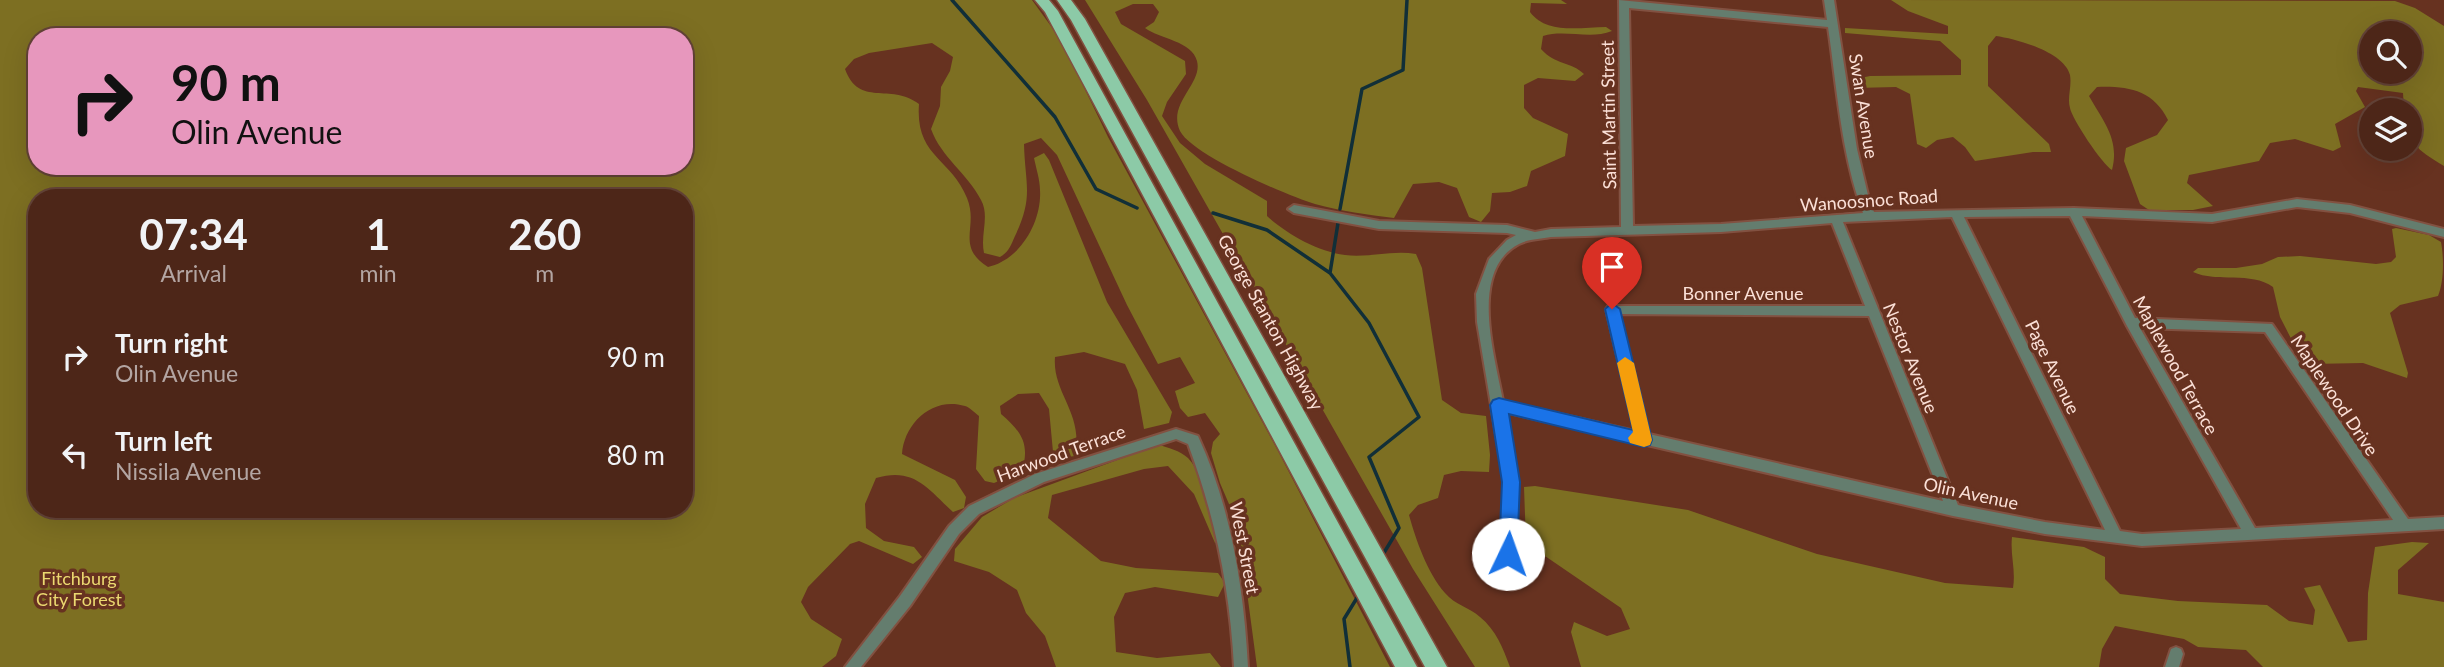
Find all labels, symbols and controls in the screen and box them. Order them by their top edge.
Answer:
map controls [2359,21,2422,161]
button: search [2359,21,2422,84]
street label: Saint Martin Street [1596,40,1620,190]
street label: Swan Avenue [1845,52,1883,160]
text: 90 m [171,53,281,111]
icon: right [56,56,147,147]
button: layers [2359,98,2422,161]
text: Olin Avenue [171,112,342,151]
street label: Wanoosnoc Road [1799,184,1939,216]
text: 07:34 [140,209,248,259]
text: 1 [366,209,390,259]
text: 260 [508,209,581,259]
street label: George Stanton Highway [1213,230,1329,414]
pin [1582,237,1642,309]
icon: arrive [1593,248,1631,286]
text: Arrival [161,259,227,287]
text: min [359,259,397,287]
text: m [535,259,554,287]
street label: Bonner Avenue [1682,282,1804,304]
street label: Maplewood Terrace [2129,292,2223,438]
street label: Nestor Avenue [1879,300,1943,416]
street label: Page Avenue [2021,316,2085,418]
text: Turn right [115,327,228,359]
street label: Maplewood Drive [2286,330,2384,460]
icon: right [56,338,94,376]
text: 90 m [607,341,665,373]
text: Olin Avenue [115,359,238,387]
street label: Harwood Terrace [994,420,1128,486]
text: Turn left [115,425,212,457]
icon: left [56,436,94,474]
text: 80 m [607,439,665,471]
text: Nissila Avenue [115,457,261,485]
street label: Olin Avenue [1922,472,2020,514]
street label: West Street [1225,500,1265,596]
position arrow [1471,517,1545,591]
park label: Fitchburg City Forest [36,567,122,610]

